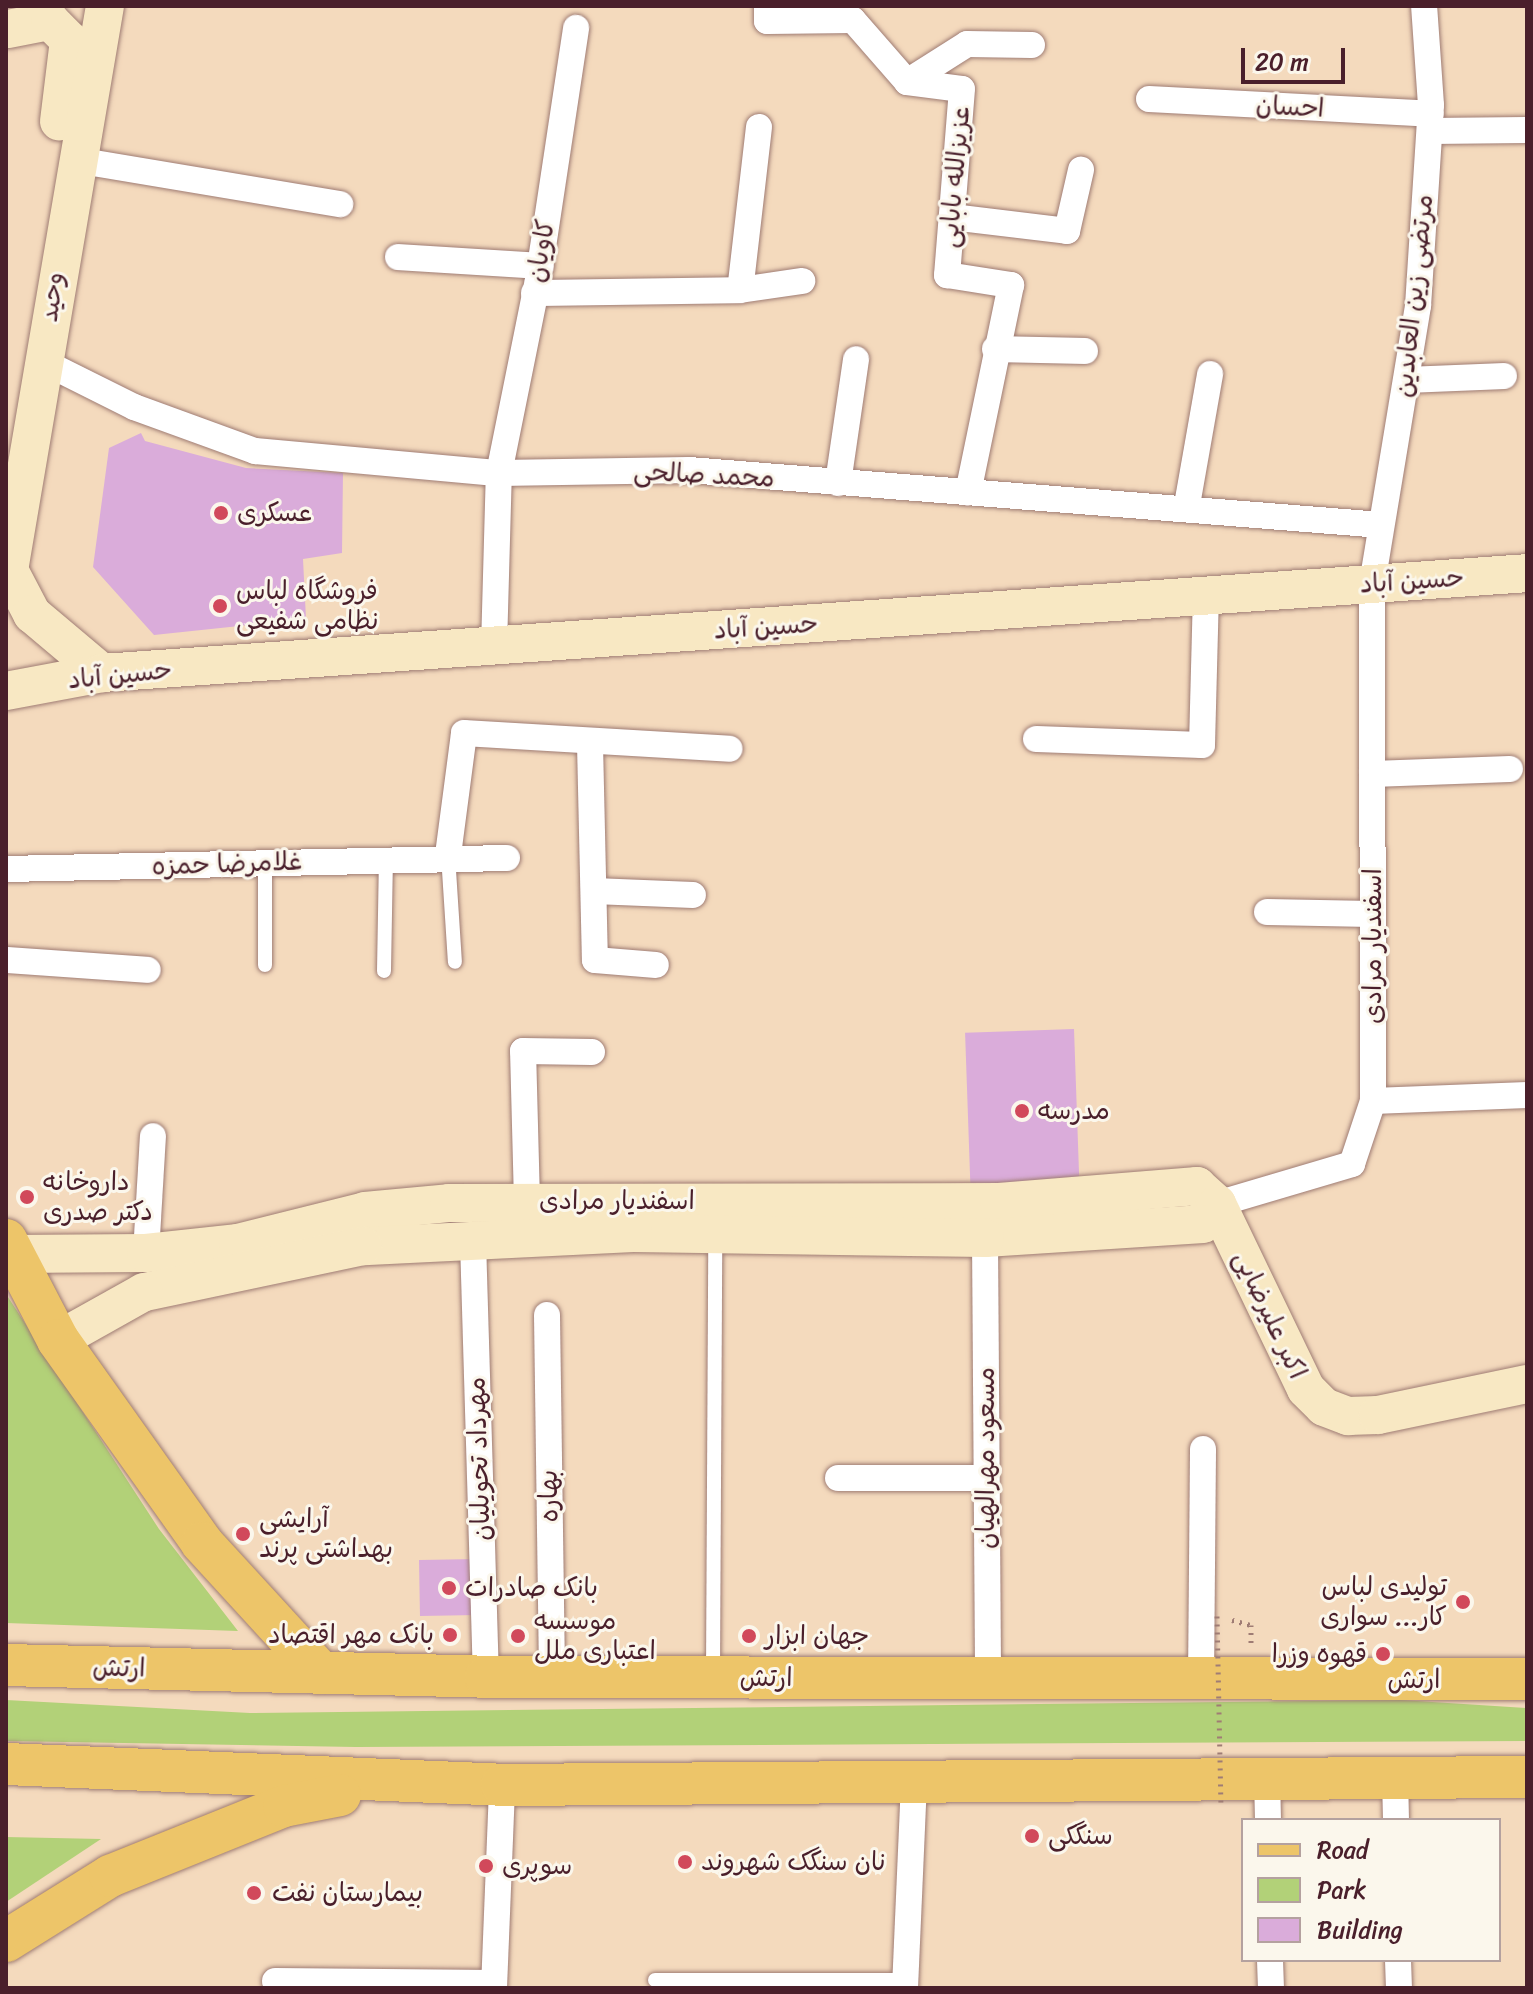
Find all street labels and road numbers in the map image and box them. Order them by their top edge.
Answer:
street label: احسان [1255,90,1325,124]
street label: عزیزالله بابایی [933,105,977,249]
street label: مرتضی زین العابدین [1388,193,1440,399]
street label: کاویان [520,217,562,285]
street label: وحید [33,270,71,324]
street label: محمد صالحی [633,456,775,494]
street label: حسین آباد [1359,562,1465,600]
street label: حسین آباد [713,608,819,646]
street label: حسین آباد [66,654,174,696]
street label: غلامرضا حمزه [151,846,303,882]
street label: اسفندیار مرادی [1357,868,1389,1024]
street label: اسفندیار مرادی [539,1185,695,1217]
street label: اکبر علیرضایی [1227,1246,1313,1384]
street label: مسعود مهرالهیان [970,1367,1002,1549]
street label: مهرداد تحویلیان [461,1376,497,1542]
street label: بهاره [533,1469,565,1523]
street label: ارتش [92,1652,146,1684]
street label: ارتش [739,1662,793,1694]
street label: ارتش [1387,1664,1441,1696]

